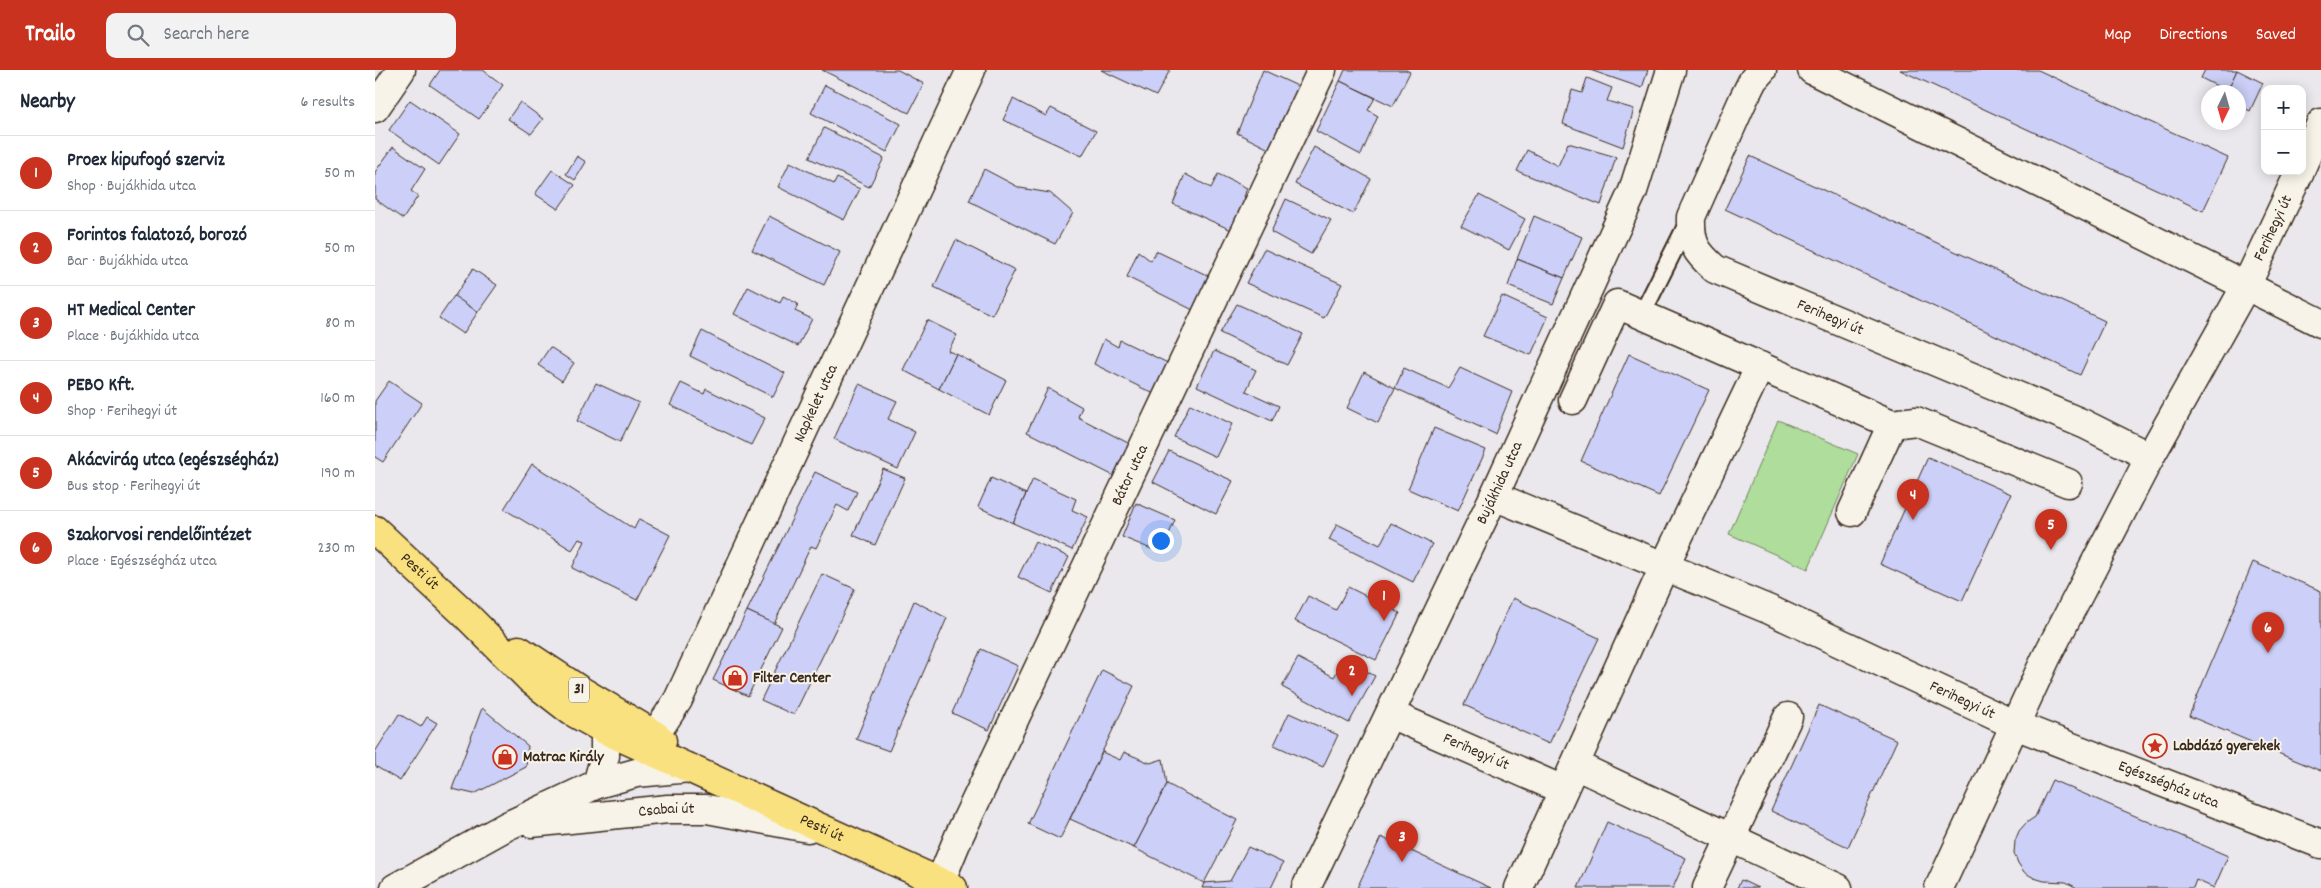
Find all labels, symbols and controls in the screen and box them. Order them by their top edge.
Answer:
search box [106,13,456,58]
text: Trailo [25,18,76,52]
icon: search [124,21,152,49]
text: Search here [164,22,249,49]
text: Map [2104,23,2131,48]
text: Directions [2159,23,2228,48]
text: Saved [2256,23,2296,48]
north arrow [2201,85,2246,130]
map controls [2261,85,2306,175]
button: + [2261,85,2306,130]
text: Nearby [20,88,75,118]
text: 6 results [300,91,355,114]
button: − [2261,130,2306,175]
text: Proex kipufogó szerviz [67,148,225,175]
text: 1 [34,162,38,185]
text: 50 m [324,162,355,185]
text: Shop · Bujákhida utca [67,175,196,198]
street label: Ferihegyi út [2248,191,2299,265]
text: Forintos falatozó, borozó [67,223,247,250]
text: 2 [33,237,40,260]
text: 50 m [324,237,355,260]
text: Bar · Bujákhida utca [67,250,188,273]
street label: Ferihegyi út [1793,293,1867,342]
text: HT Medical Center [67,298,195,325]
text: 3 [32,312,40,335]
text: 80 m [325,312,355,335]
text: Place · Bujákhida utca [67,325,199,348]
street label: Napkelet utca [788,360,844,446]
text: PEBO Kft. [67,373,134,400]
text: 4 [33,387,39,410]
text: 160 m [320,387,355,410]
text: Shop · Ferihegyi út [67,400,177,423]
street label: Bujákhida utca [1471,437,1529,528]
street label: Bátor utca [1106,441,1154,510]
text: Akácvirág utca (egészségház) [67,448,279,475]
text: 5 [32,462,40,485]
text: 190 m [321,462,355,485]
text: Bus stop · Ferihegyi út [67,475,200,498]
pin: 4 [1897,479,1929,520]
pin: 5 [2035,509,2067,550]
text: Szakorvosi rendelőintézet [67,523,252,550]
your location [1148,528,1174,554]
text: 6 [32,537,40,560]
text: 230 m [318,537,355,560]
street label: Pesti út [395,547,444,596]
text: Place · Egészségház utca [67,550,216,573]
pin: 1 [1368,580,1400,621]
pin: 6 [2252,612,2284,653]
pin: 2 [1336,655,1368,696]
shop icon: Filter Center [722,665,748,691]
place label: Filter Center [753,667,832,690]
street label: Ferihegyi út [1926,675,1999,726]
road number: 31 [569,678,589,702]
street label: Ferihegyi út [1439,727,1513,777]
place icon: Labdázó gyerekek [2142,733,2168,759]
place label: Labdázó gyerekek [2173,735,2280,758]
shop icon: Matrac Király [492,744,518,770]
place label: Matrac Király [523,746,605,769]
street label: Egészségház utca [2115,755,2223,815]
street label: Csabai út [637,798,694,823]
street label: Pesti út [796,808,848,848]
pin: 3 [1386,821,1418,862]

